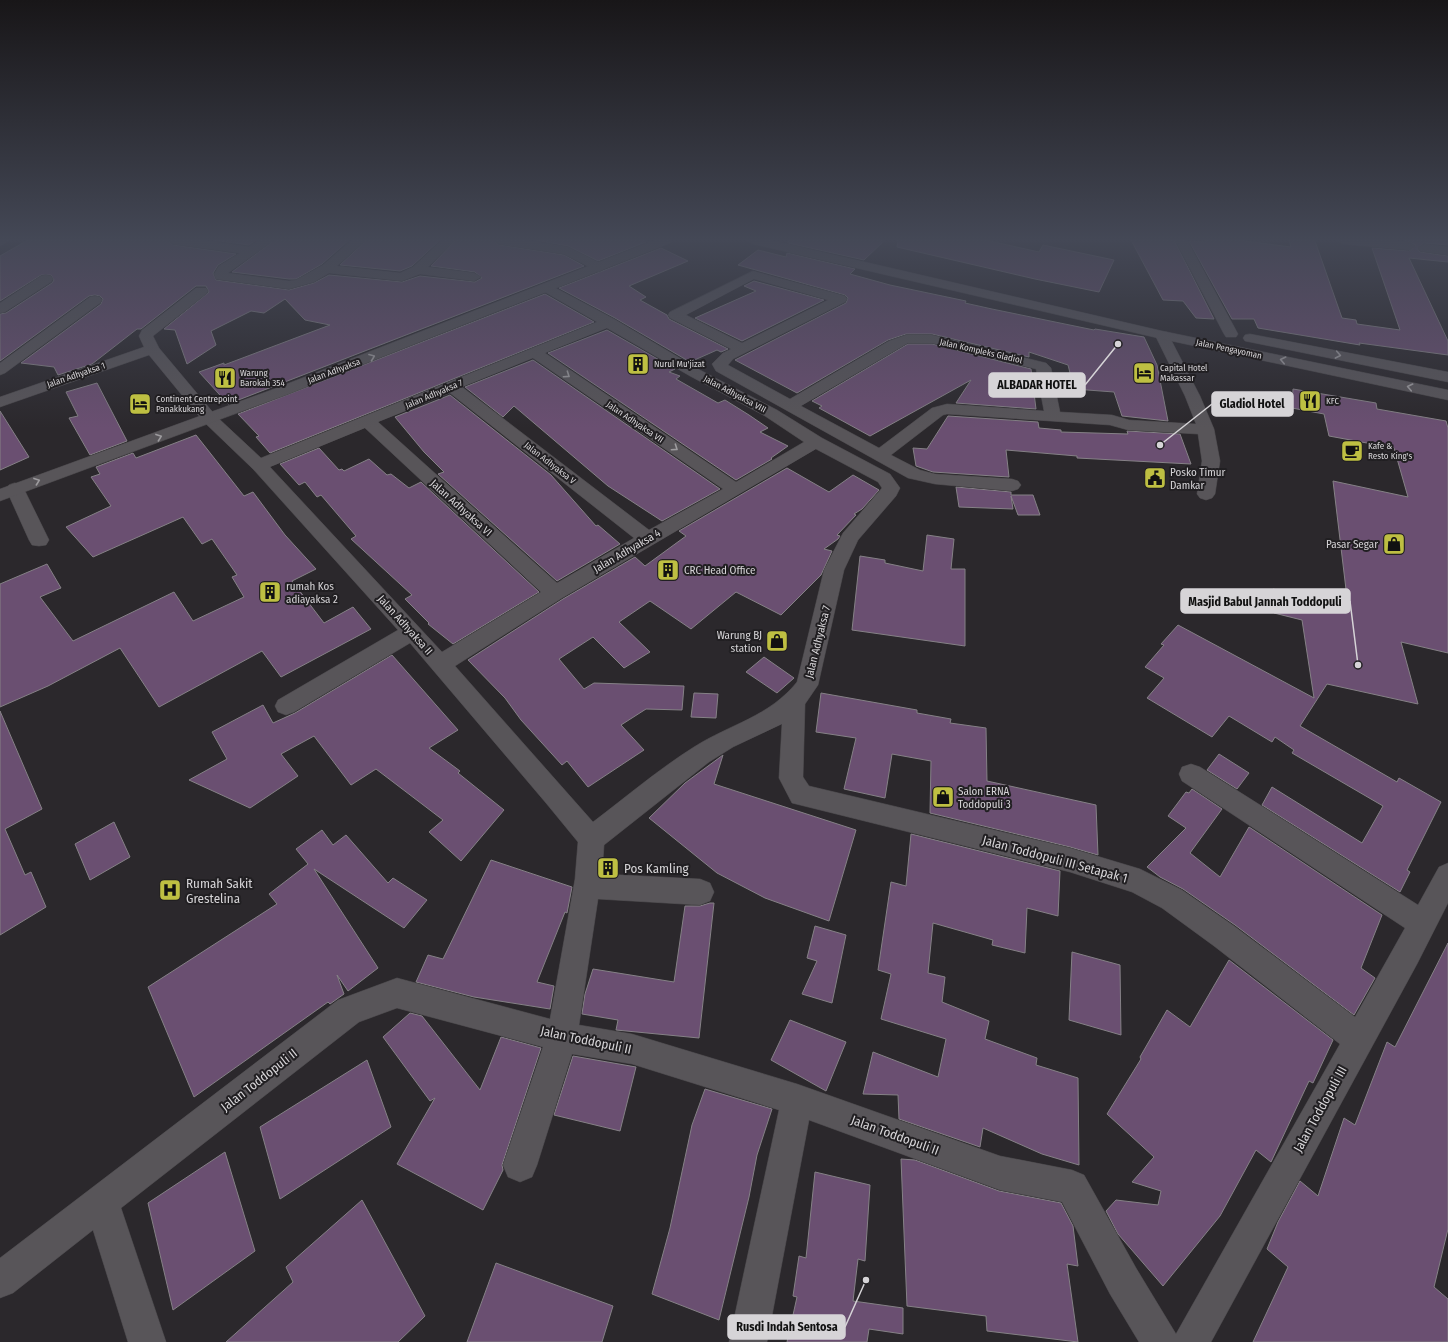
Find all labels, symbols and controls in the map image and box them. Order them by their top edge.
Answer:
street label: Jalan Kompleks Gladiol [939,337,1024,366]
street label: Jalan Pengayoman [1195,337,1263,361]
building icon: Nurul Mu'jizat [625,351,651,377]
one-way arrow [1335,351,1342,359]
one-way arrow [369,353,376,361]
street label: Jalan Adhyaksa [306,356,362,386]
one-way arrow [1280,357,1286,365]
place label: Nurul Mu'jizat [654,359,705,369]
street label: Jalan Adhyaksa 1 [46,360,106,390]
hotel icon: Capital Hotel Makassar [1131,360,1157,386]
place label: Capital Hotel Makassar [1160,363,1208,383]
restaurant icon: Warung Barokah 354 [212,365,238,391]
place label: Warung Barokah 354 [240,368,285,388]
one-way arrow [563,370,570,378]
street label: Jalan Adhyaksa VIII [702,373,768,415]
callout: ALBADAR HOTEL [989,373,1085,397]
street label: Jalan Adhyaksa 7 [404,377,464,411]
text: ALBADAR HOTEL [996,378,1077,392]
one-way arrow [1407,383,1413,391]
restaurant icon: KFC [1297,388,1323,414]
hotel icon: Continent Centrepoint Panakkukang [127,391,153,417]
callout: Gladiol Hotel [1212,392,1293,416]
place label: Continent Centrepoint Panakkukang [156,394,237,414]
place label: KFC [1326,396,1340,406]
text: Gladiol Hotel [1219,397,1285,411]
street label: Jalan Adhyaksa VII [605,399,665,445]
one-way arrow [155,434,162,442]
cafe icon: Kafe & Resto King's [1339,438,1365,464]
street label: Jalan Adhyaksa V [523,440,578,486]
place label: Kafe & Resto King's [1368,441,1412,461]
one-way arrow [670,443,677,450]
public building icon: Posko Timur Damkar [1142,465,1168,491]
place label: Posko Timur Damkar [1170,466,1225,492]
street label: Jalan Adhyaksa VI [427,477,495,539]
one-way arrow [33,478,40,486]
street label: Jalan Adhyaksa 4 [591,526,664,575]
shop icon: Pasar Segar [1381,531,1407,557]
place label: Pasar Segar [1326,538,1378,551]
building icon: CRC Head Office [655,557,681,583]
place label: CRC Head Office [684,564,756,577]
building icon: rumah Kos adiayaksa 2 [257,579,283,605]
place label: rumah Kos adiayaksa 2 [286,580,338,606]
callout: Masjid Babul Jannah Toddopuli [1181,589,1350,613]
street label: Jalan Adhyaksa II [375,592,435,658]
text: Masjid Babul Jannah Toddopuli [1188,595,1342,609]
street label: Jalan Adhyaksa 7 [803,604,833,680]
shop icon: Warung BJ station [764,628,790,654]
place label: Warung BJ station [717,629,762,655]
shop icon: Salon ERNA Toddopuli 3 [930,784,956,810]
place label: Salon ERNA Toddopuli 3 [958,785,1011,811]
street label: Jalan Toddopuli III Setapak 1 [981,832,1129,886]
building icon: Pos Kamling [595,855,621,881]
place label: Pos Kamling [624,861,690,876]
place label: Rumah Sakit Grestelina [186,876,253,906]
hospital icon: Rumah Sakit Grestelina [157,877,183,903]
street label: Jalan Toddopuli II [539,1023,633,1057]
street label: Jalan Toddopuli II [218,1046,300,1114]
street label: Jalan Toddopuli III [1290,1063,1350,1155]
street label: Jalan Toddopuli II [849,1112,941,1158]
callout: Rusdi Indah Sentosa [728,1315,845,1339]
text: Rusdi Indah Sentosa [736,1320,838,1334]

